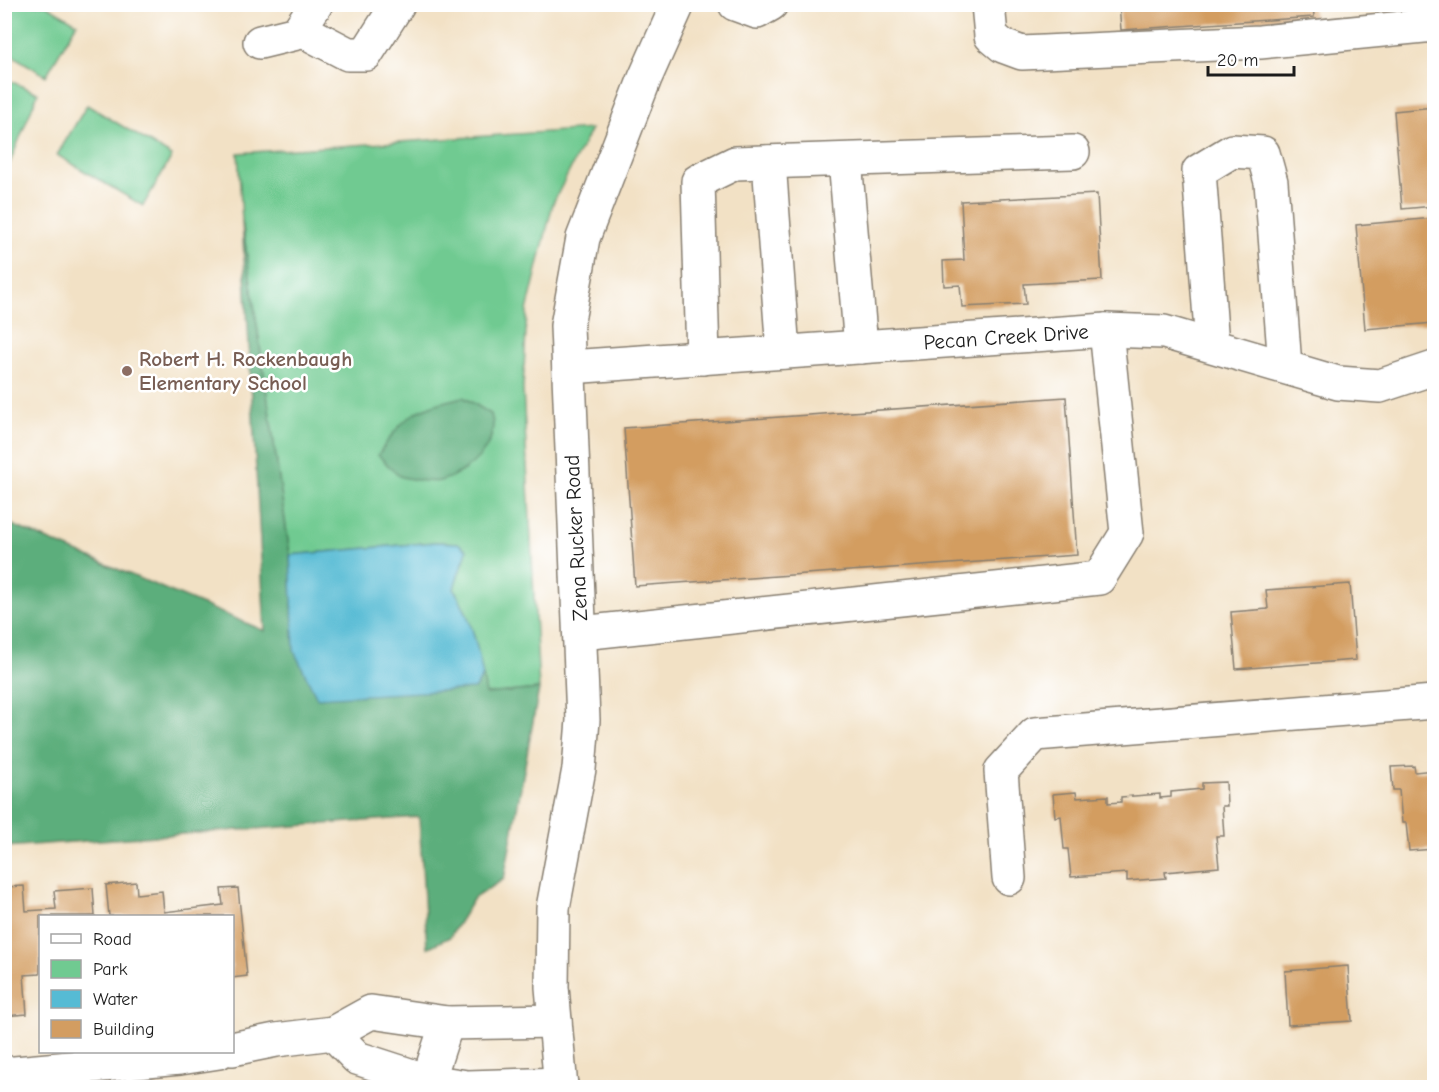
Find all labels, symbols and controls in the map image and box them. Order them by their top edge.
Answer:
scale bar [1208,39,1294,77]
text: 20 m [1217,50,1258,71]
street label: Pecan Creek Drive [923,319,1089,355]
place label: Robert H. Rockenbaugh Elementary School [139,347,352,395]
marker: Robert H. Rockenbaugh Elementary School [120,364,134,378]
street label: Zena Rucker Road [560,454,592,622]
legend [39,915,234,1053]
text: Road [93,929,132,950]
text: Park [93,959,128,980]
text: Water [93,989,138,1010]
text: Building [93,1019,155,1040]

